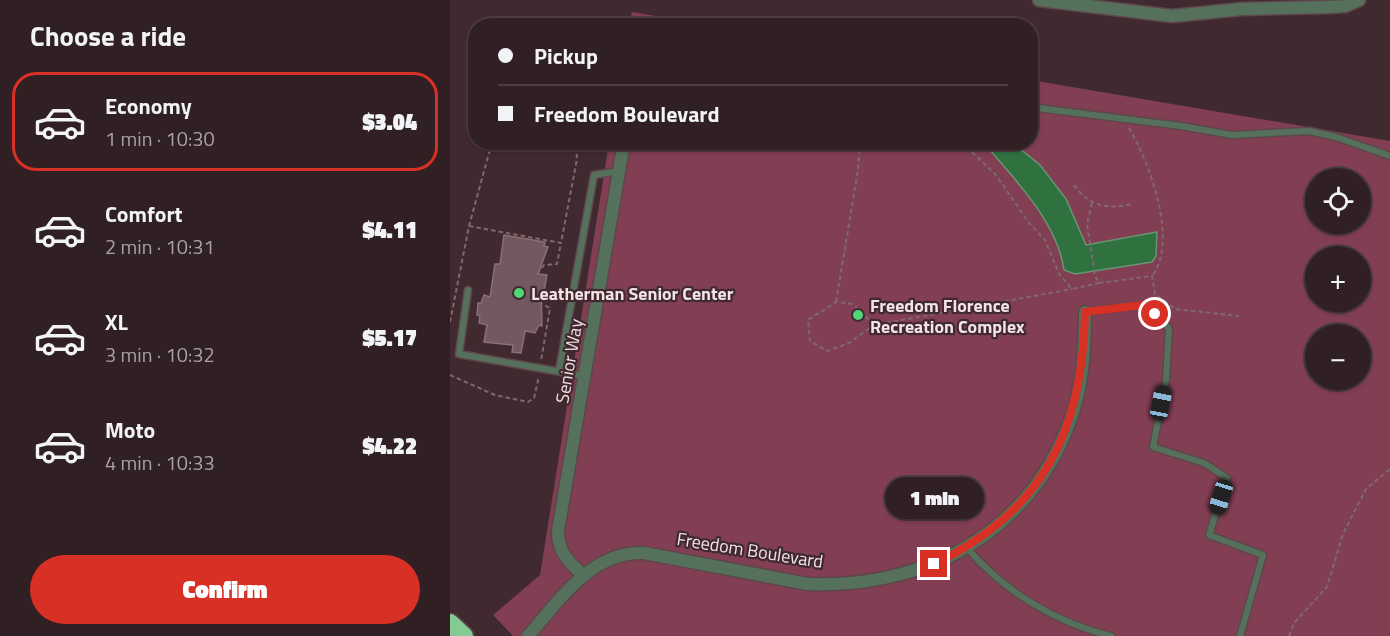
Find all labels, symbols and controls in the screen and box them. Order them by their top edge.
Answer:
text: Choose a ride [30,15,186,56]
text: Pickup [534,39,598,73]
text: Economy [105,89,192,123]
icon: car [33,95,87,149]
text: Freedom Boulevard [534,97,720,131]
text: $3.04 [362,105,417,139]
text: 1 min · 10:30 [105,123,215,154]
map controls [1305,168,1371,390]
button: locate [1305,168,1371,234]
text: Comfort [105,197,183,231]
icon: car [33,203,87,257]
text: $4.11 [362,213,417,247]
text: 2 min · 10:31 [105,231,215,262]
button: + [1305,246,1371,312]
place label: Leatherman Senior Center [531,280,734,307]
marker: Leatherman Senior Center [512,286,526,300]
place label: Freedom Florence Recreation Complex [870,292,1025,340]
route start [1141,300,1168,327]
text: XL [105,305,128,339]
marker: Freedom Florence Recreation Complex [851,308,865,322]
icon: car [33,311,87,365]
street label: Senior Way [548,316,590,405]
text: $5.17 [362,321,417,355]
button: − [1305,324,1371,390]
text: 3 min · 10:32 [105,339,215,370]
car [1149,384,1173,422]
text: Moto [105,413,155,447]
icon: car [33,419,87,473]
text: $4.22 [362,429,417,463]
text: 4 min · 10:33 [105,447,215,478]
callout: 1 min [884,477,984,519]
car [1207,477,1235,517]
text: 1 min [910,482,959,513]
street label: Freedom Boulevard [675,525,825,575]
route end [920,550,947,577]
button: Confirm [30,555,420,624]

